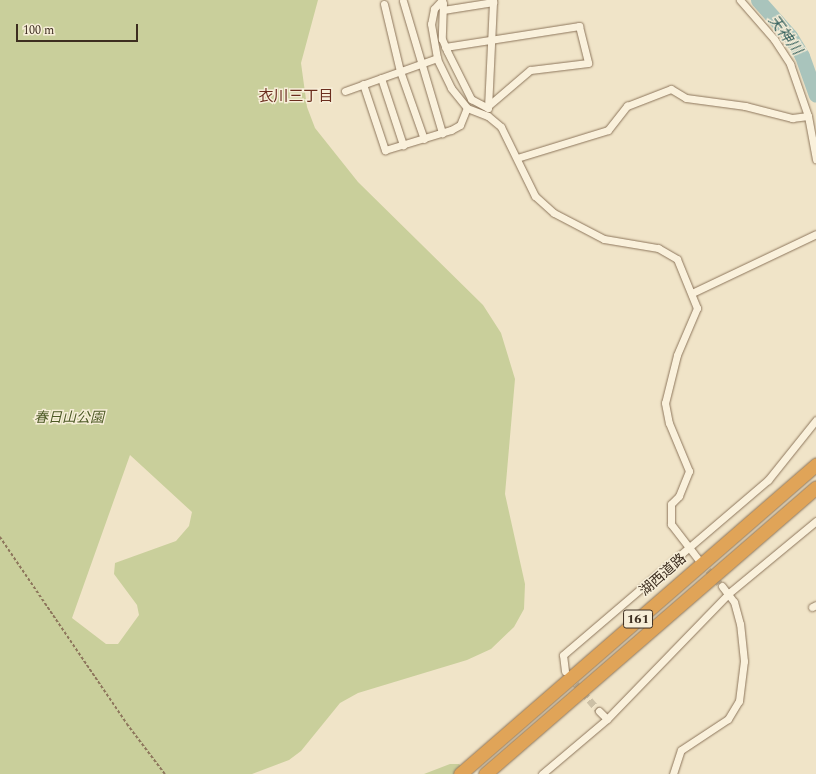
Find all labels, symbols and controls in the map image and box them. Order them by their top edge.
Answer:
water label: 天神川 [764,12,806,58]
scale bar [18,16,140,42]
text: 100 m [23,21,54,40]
district label: 衣川三丁目 [259,88,333,106]
park label: 春日山公園 [34,410,104,426]
street label: 湖西道路 [636,550,690,600]
road number: 161 [623,608,653,630]

